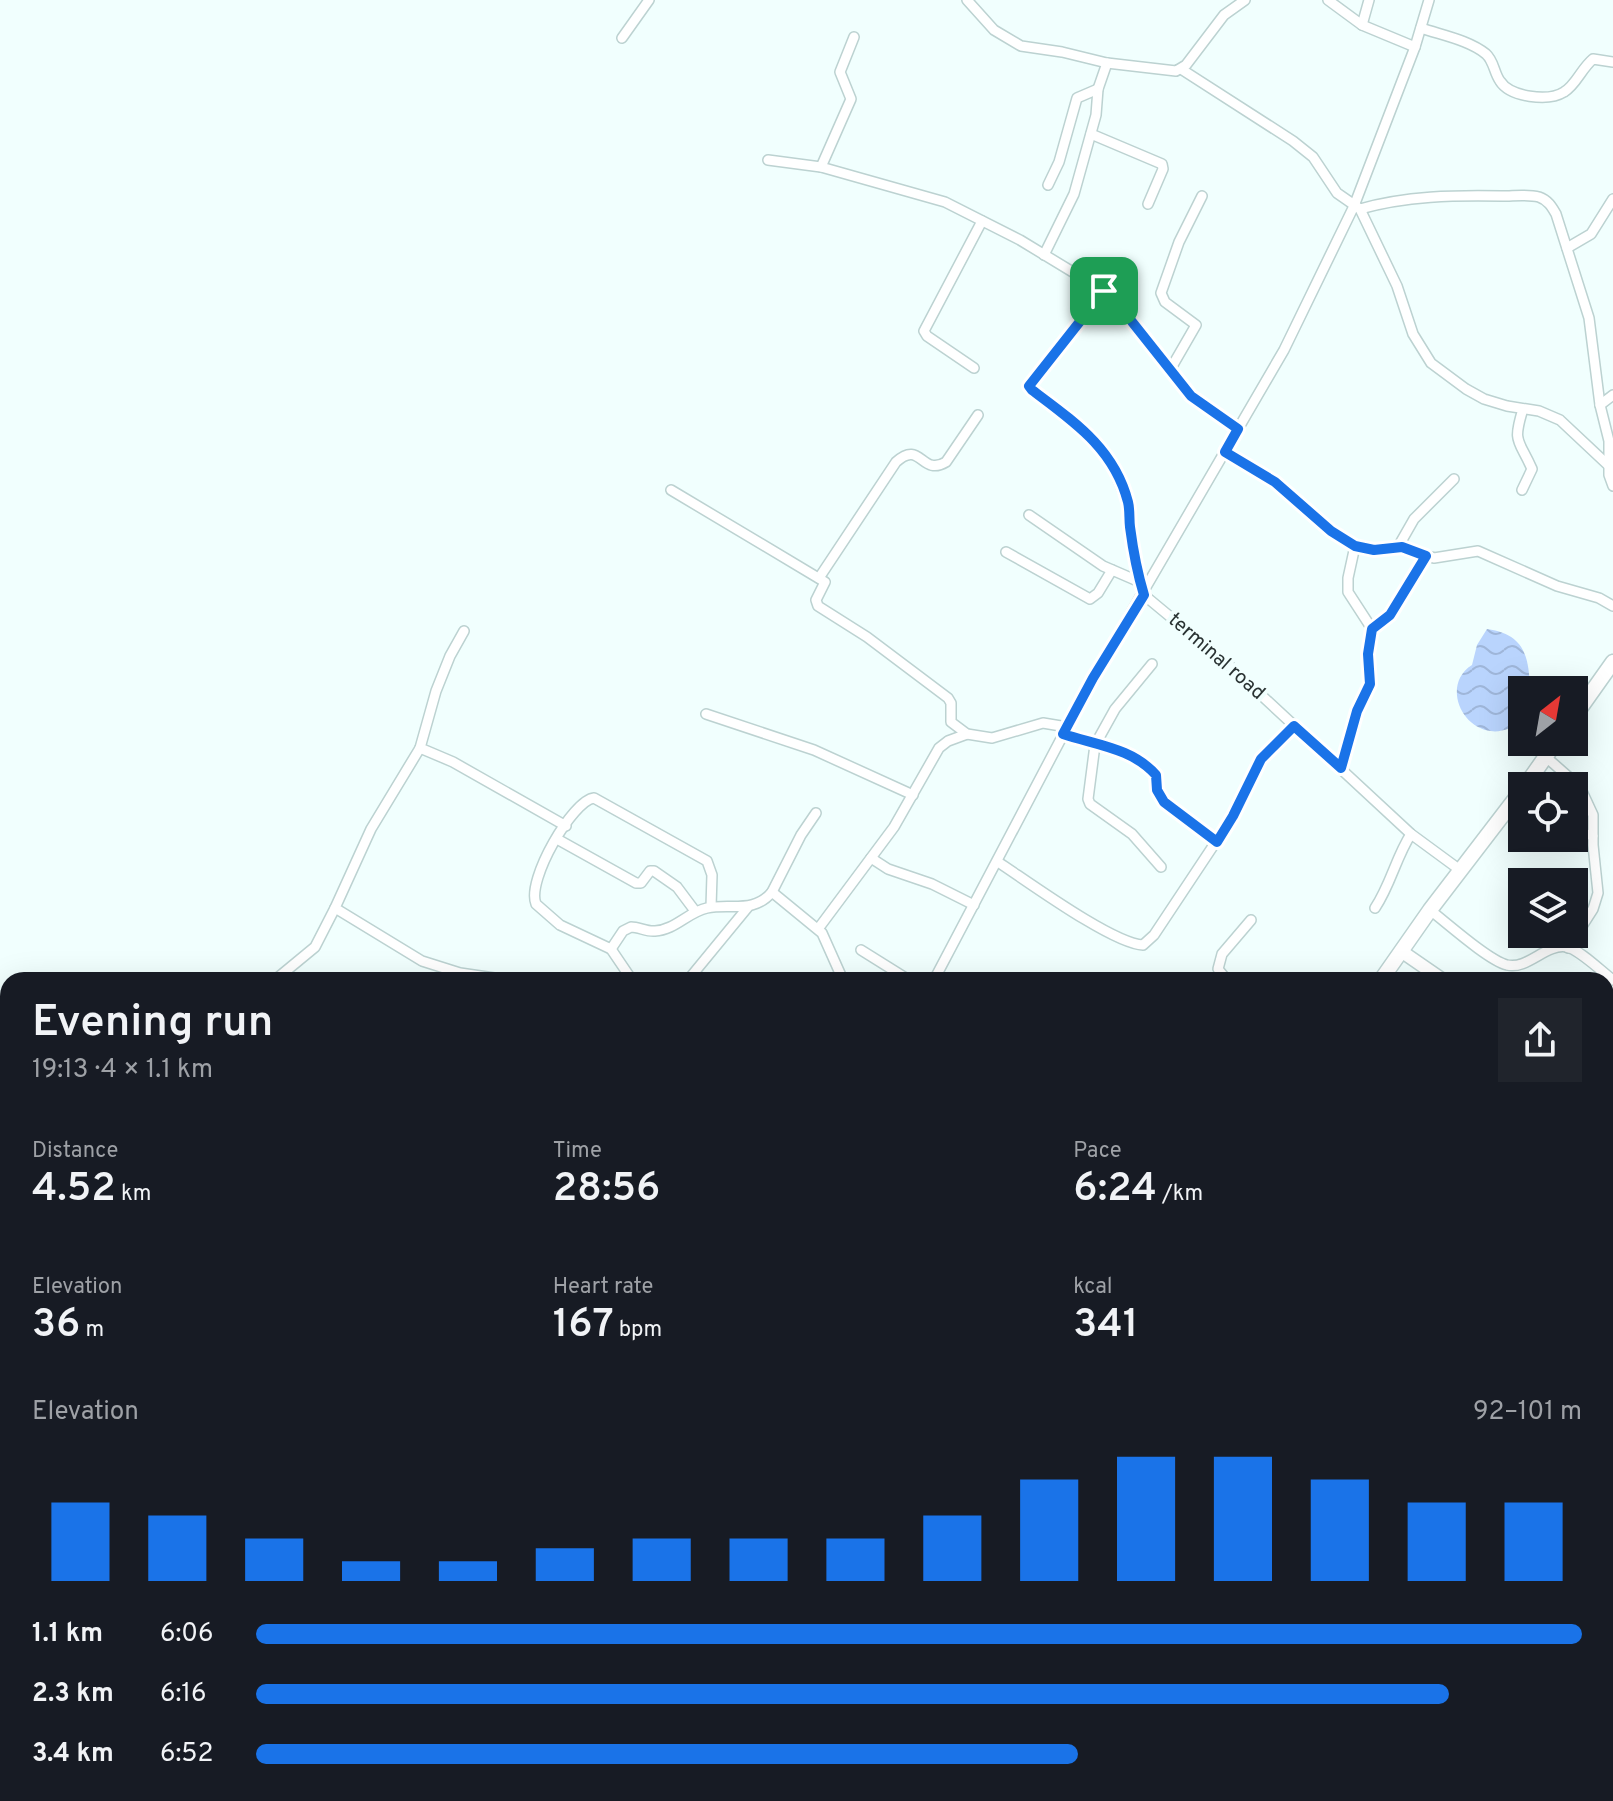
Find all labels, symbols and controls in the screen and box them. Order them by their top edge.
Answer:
pin [1070,257,1138,325]
icon: arrive [1082,269,1126,313]
street label: terminal road [1162,608,1270,706]
north arrow [1508,676,1588,756]
map controls [1508,676,1588,948]
button: locate [1508,772,1588,852]
button: layers [1508,868,1588,948]
text: Evening run [32,996,273,1052]
button: share [1498,998,1582,1082]
text: 19:13 · 4 × 1.1 km [32,1054,213,1087]
text: Distance [32,1138,118,1165]
text: Time [553,1138,602,1165]
text: Pace [1073,1138,1122,1165]
text: 4.52 [32,1165,116,1215]
text: 28:56 [553,1165,660,1215]
text: 6:24 [1073,1165,1157,1215]
text: km [116,1181,151,1208]
text: /km [1157,1181,1203,1208]
text: Elevation [32,1274,122,1301]
text: Heart rate [553,1274,653,1301]
text: kcal [1073,1274,1112,1301]
text: 36 [32,1301,80,1351]
text: 167 [553,1301,614,1351]
text: 341 [1073,1301,1138,1351]
text: m [80,1317,104,1344]
text: bpm [614,1317,662,1344]
text: Elevation [32,1396,139,1429]
text: 92–101 m [1473,1396,1582,1429]
text: 1.1 km [32,1618,103,1651]
text: 6:06 [160,1618,214,1651]
text: 2.3 km [32,1678,114,1711]
text: 6:16 [160,1678,207,1711]
text: 3.4 km [32,1738,114,1771]
text: 6:52 [160,1738,213,1771]

